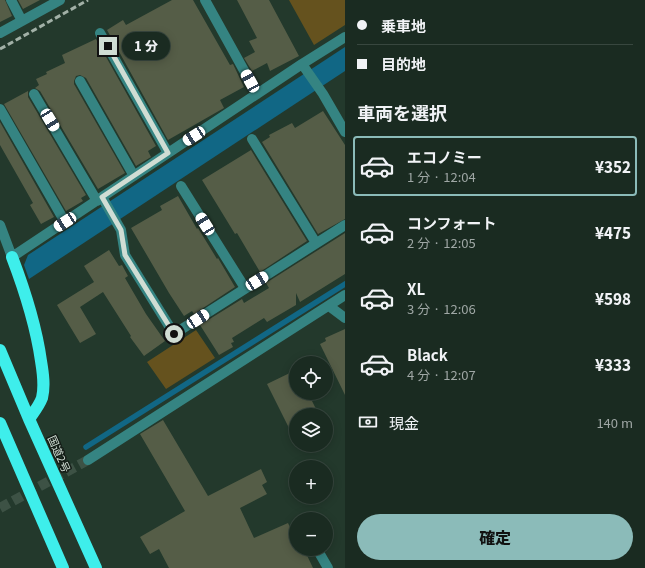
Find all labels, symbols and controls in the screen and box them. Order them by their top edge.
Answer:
text: 乗車地 [381,15,426,36]
callout: 1 分 [122,32,170,60]
text: 1 分 [134,36,158,55]
route end [99,37,117,55]
text: 目的地 [381,53,426,74]
car [239,68,261,94]
text: 車両を選択 [357,99,447,125]
car [39,107,61,133]
car [181,124,207,148]
text: エコノミー [407,146,482,167]
icon: car [359,148,395,184]
text: ¥352 [595,156,631,177]
text: 1 分 · 12:04 [407,167,476,186]
car [52,210,78,234]
car [194,211,216,237]
text: コンフォート [407,212,497,233]
icon: car [359,214,395,250]
text: ¥475 [595,222,631,243]
text: 2 分 · 12:05 [407,233,476,252]
car [244,270,270,292]
text: XL [407,278,425,299]
icon: car [359,280,395,316]
text: ¥598 [595,288,631,309]
text: 3 分 · 12:06 [407,299,476,318]
car [185,307,211,331]
route start [165,325,183,343]
text: Black [407,344,448,365]
icon: car [359,346,395,382]
text: ¥333 [595,354,631,375]
map controls [289,356,333,556]
button: locate [289,356,333,400]
text: 4 分 · 12:07 [407,365,476,384]
button: layers [289,408,333,452]
icon: cash [357,411,379,433]
text: 現金 [389,412,419,433]
text: 140 m [596,413,633,432]
street label: 国道2号 [45,432,75,475]
button: + [289,460,333,504]
button: − [289,512,333,556]
button: 確定 [357,514,633,560]

